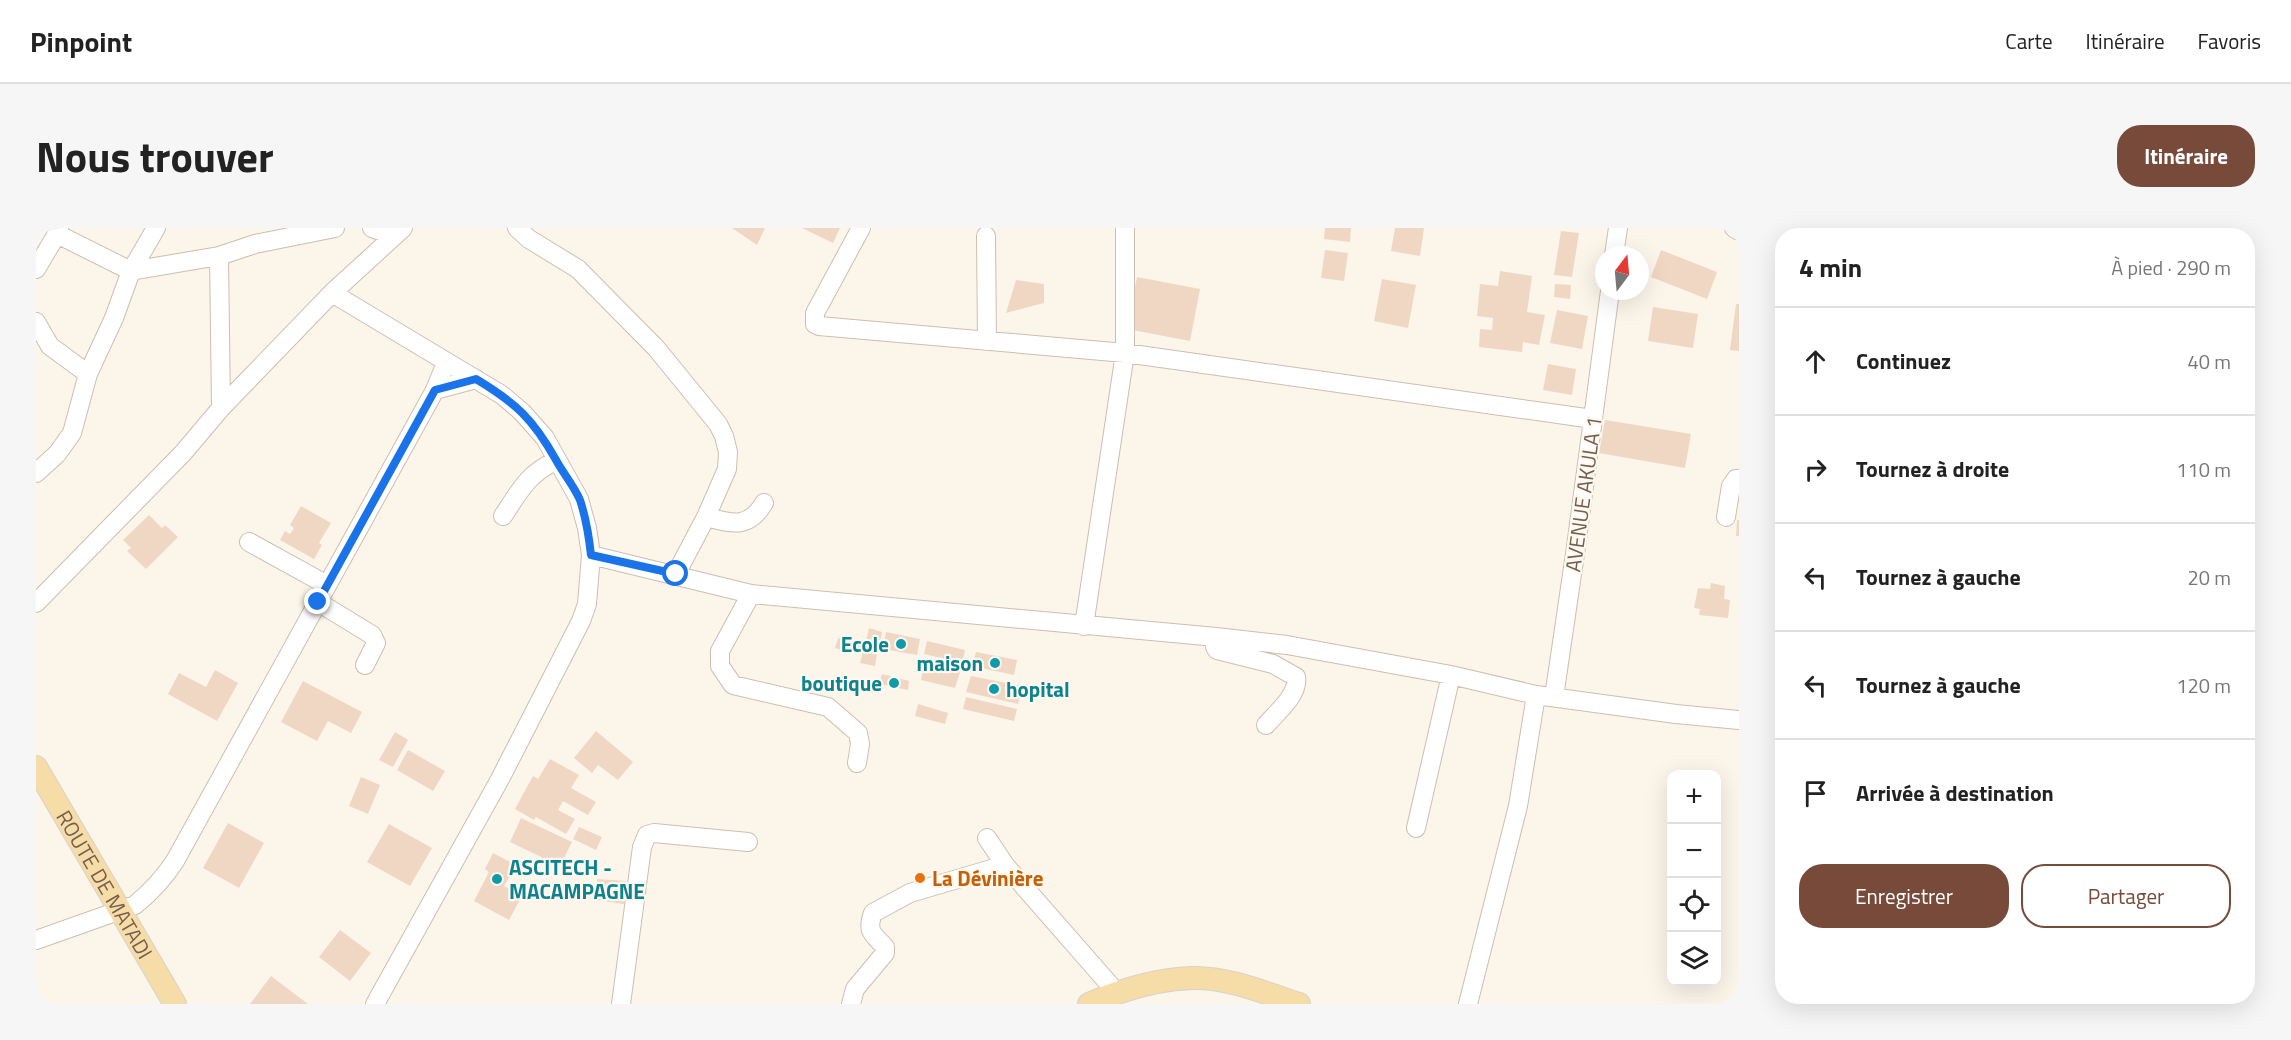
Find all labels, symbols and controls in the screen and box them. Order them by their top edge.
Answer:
text: Pinpoint [30,20,132,63]
text: Carte [2005,25,2053,57]
text: Itinéraire [2086,25,2165,57]
text: Favoris [2198,25,2261,57]
text: Nous trouver [36,124,274,188]
button: Itinéraire [2117,125,2255,187]
north arrow [1595,246,1649,300]
text: 4 min [1799,248,1862,287]
text: À pied · 290 m [2111,252,2231,283]
text: Continuez [1856,344,1951,378]
icon: ahead [1799,345,1832,378]
text: 40 m [2187,346,2231,377]
street label: AVENUE AKULA 1 [1556,414,1610,574]
text: Tournez à droite [1856,452,2009,486]
icon: right [1799,453,1832,486]
text: 110 m [2176,454,2231,485]
route start [662,560,688,586]
text: Tournez à gauche [1856,560,2021,594]
icon: left [1799,561,1832,594]
text: 20 m [2187,562,2231,593]
route end [304,588,330,614]
place label: Ecole [841,628,889,660]
marker: Ecole [894,637,908,651]
place label: maison [917,647,983,679]
marker: maison [988,656,1002,670]
place label: boutique [801,667,882,699]
text: Tournez à gauche [1856,668,2021,702]
icon: left [1799,669,1832,702]
text: 120 m [2176,670,2231,701]
place label: hopital [1006,673,1070,705]
marker: boutique [887,676,901,690]
marker: hopital [987,682,1001,696]
map controls [1667,770,1721,986]
button: + [1667,770,1721,824]
text: Arrivée à destination [1856,776,2054,810]
icon: arrive [1799,777,1832,810]
street label: ROUTE DE MATADI [49,804,161,965]
button: − [1667,824,1721,878]
place label: ASCITECH - MACAMPAGNE [509,851,645,907]
place label: La Dévinière [932,862,1043,894]
button: Enregistrer [1799,864,2009,928]
button: Partager [2021,864,2231,928]
marker: La Dévinière [913,871,927,885]
marker: ASCITECH - MACAMPAGNE [490,872,504,886]
button: locate [1667,878,1721,932]
button: layers [1667,932,1721,986]

